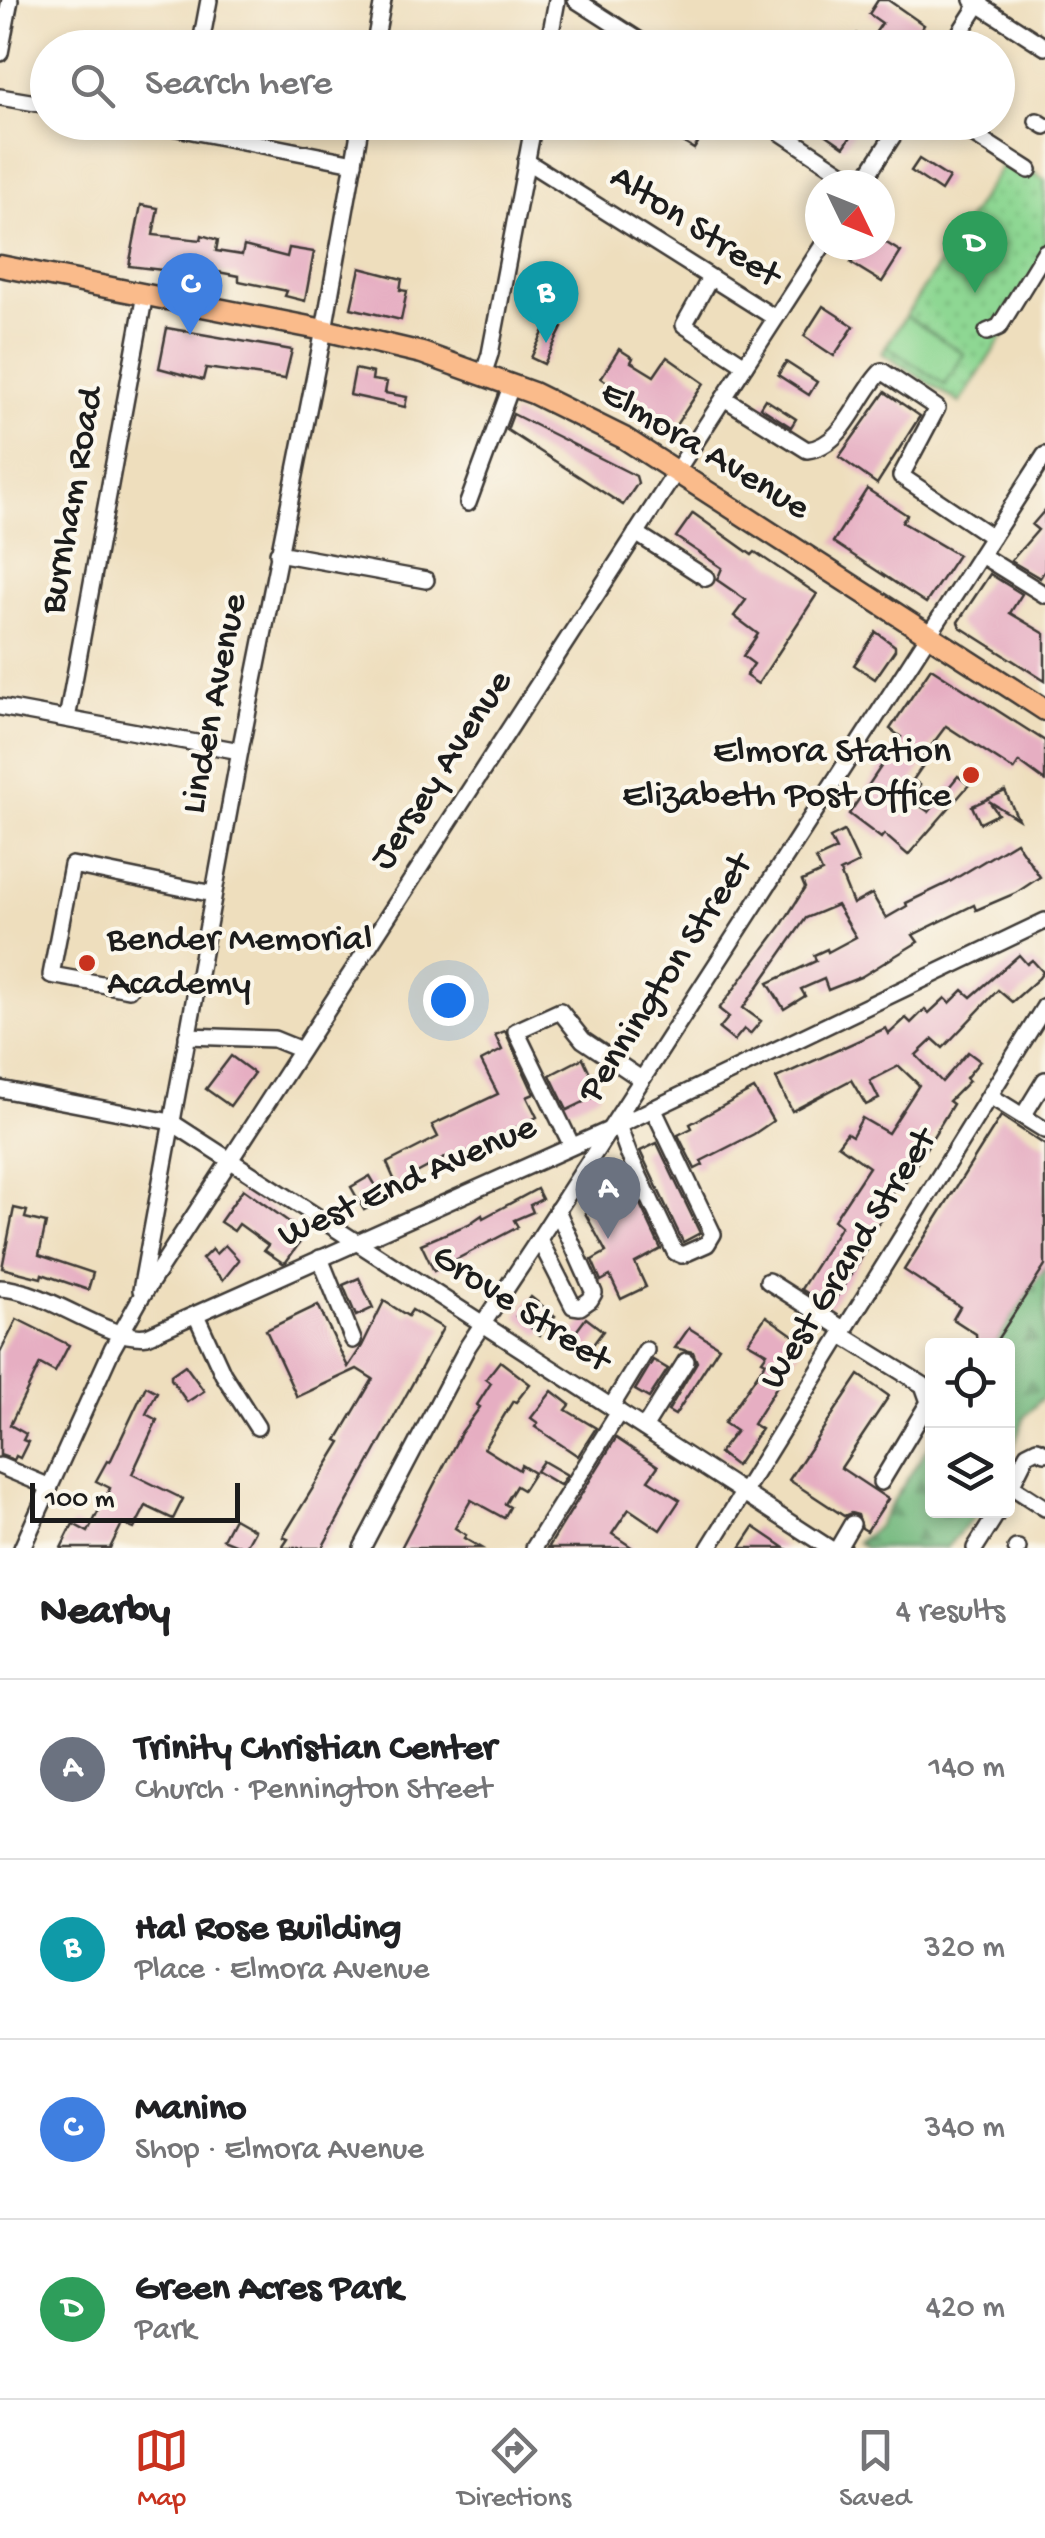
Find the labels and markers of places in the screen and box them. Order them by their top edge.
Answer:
pin: D [942,210,1008,293]
pin: C [158,252,222,335]
pin: B [514,260,578,343]
place label: Elmora Station Elizabeth Post Office [622,731,951,819]
marker: Elmora Station Elizabeth Post Office [960,764,982,786]
place label: Bender Memorial Academy [106,919,372,1007]
marker: Bender Memorial Academy [76,952,98,974]
pin: A [576,1156,640,1239]

